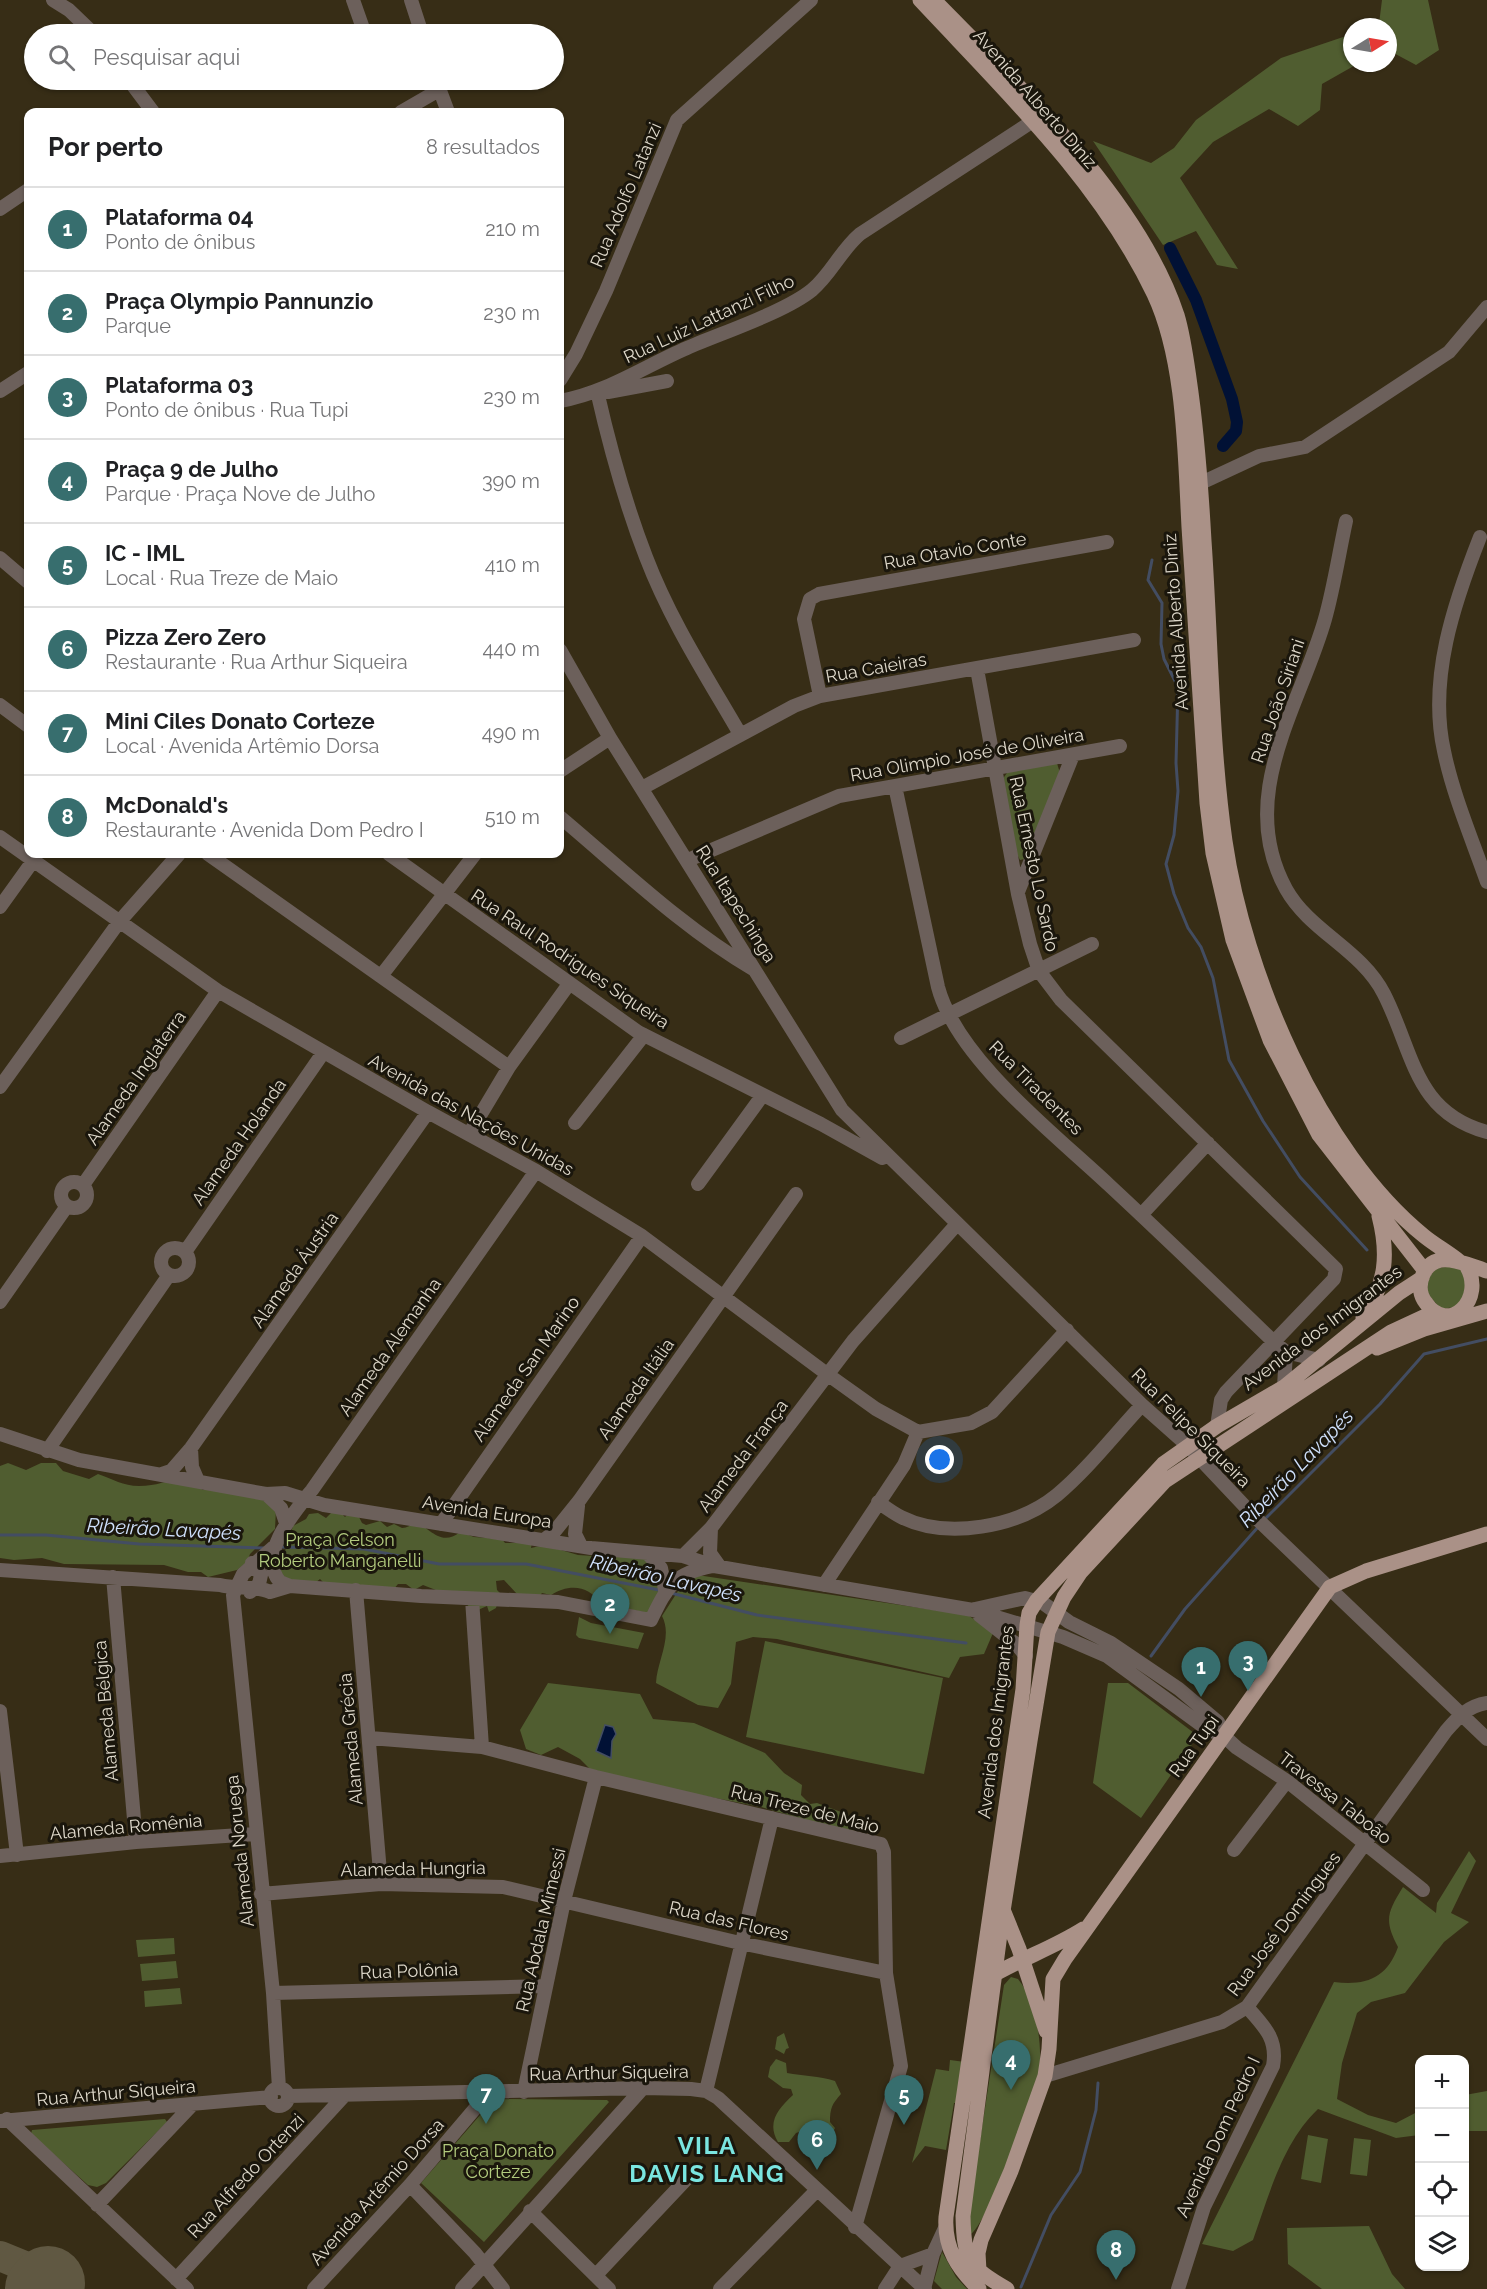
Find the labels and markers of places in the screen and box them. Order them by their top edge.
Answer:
pin: 2 [590,1584,630,1634]
pin: 3 [1228,1642,1268,1691]
pin: 1 [1182,1648,1220,1697]
pin: 4 [992,2040,1030,2090]
pin: 7 [466,2074,506,2124]
pin: 5 [884,2076,924,2125]
pin: 6 [798,2120,836,2170]
pin: 8 [1096,2230,1136,2280]

